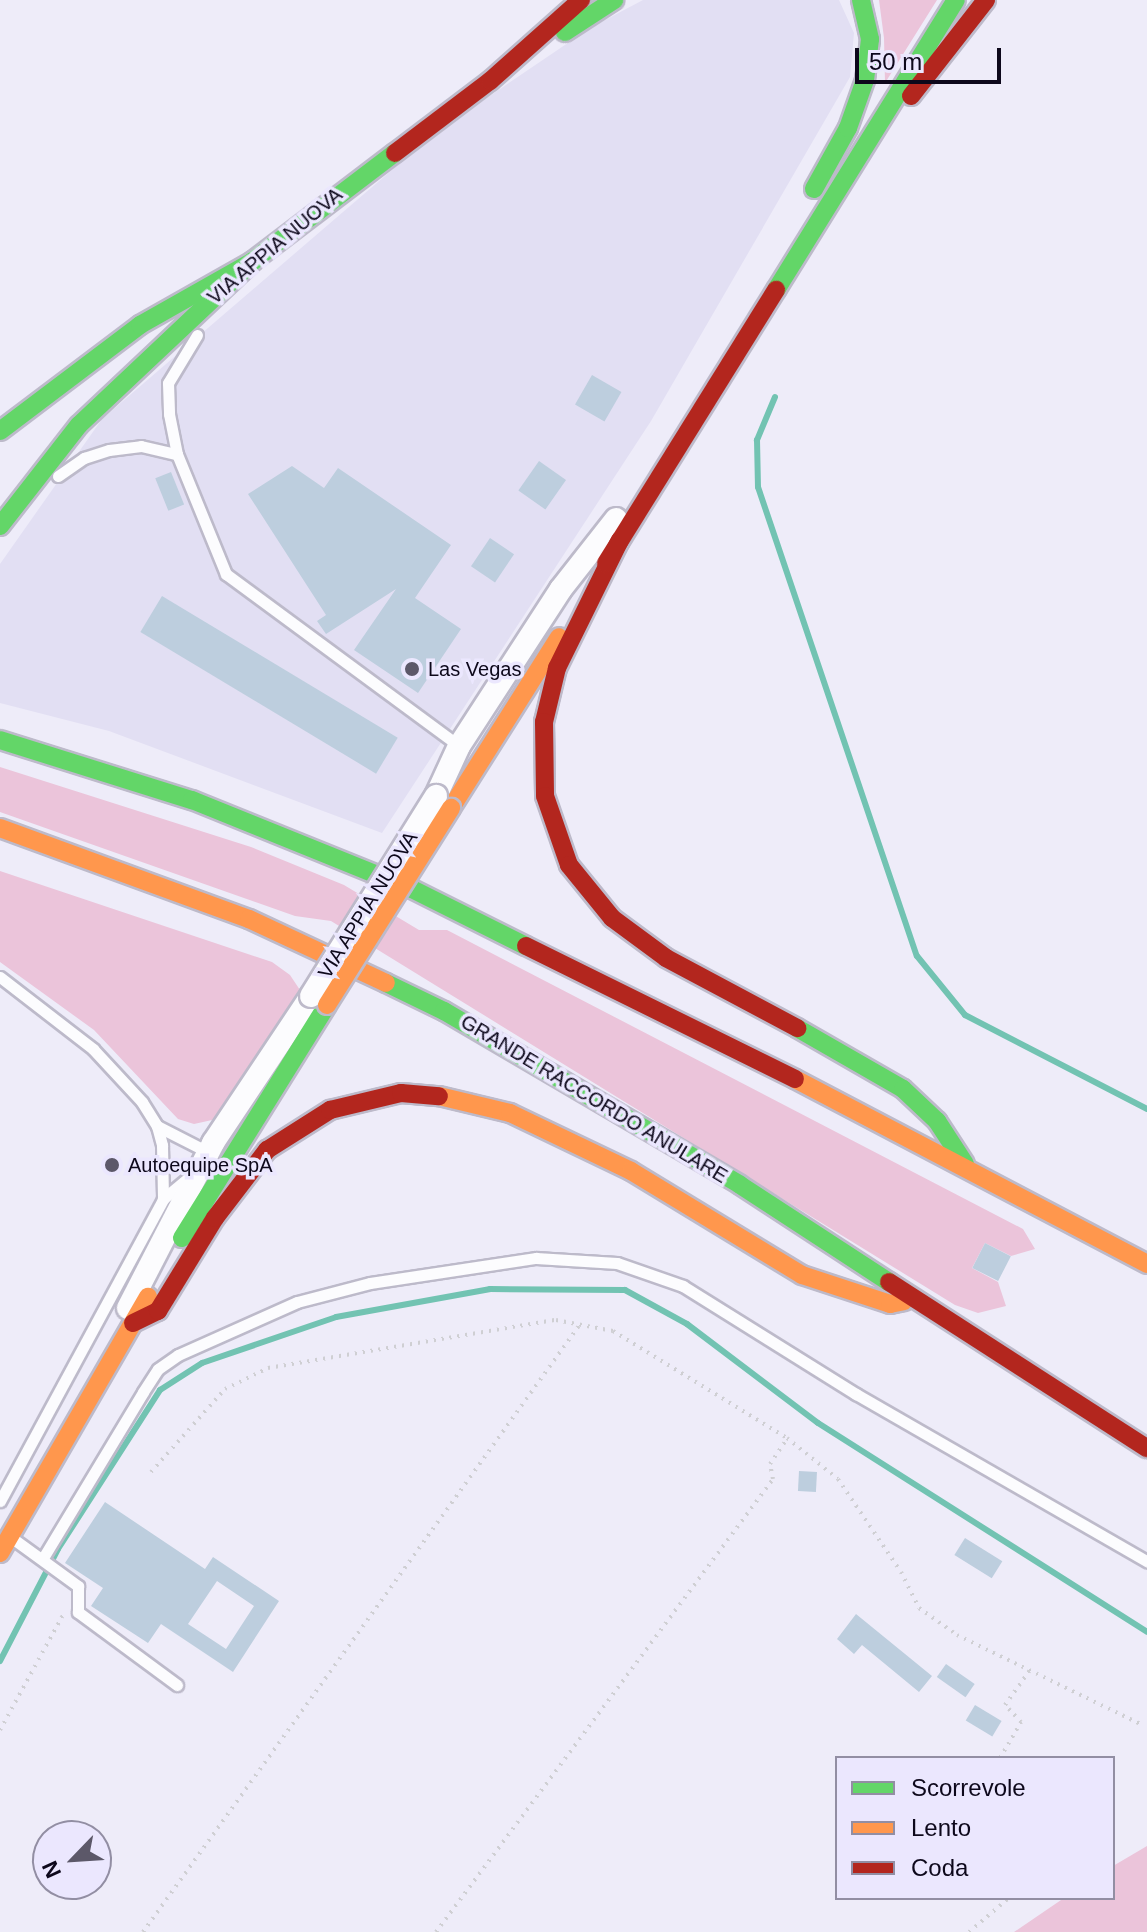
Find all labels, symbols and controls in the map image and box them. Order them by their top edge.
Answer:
scale bar [859,32,1005,82]
text: 50 m [869,48,922,75]
street label: VIA APPIA NUOVA [201,182,349,310]
place label: Las Vegas [428,657,521,681]
marker: Las Vegas [403,660,421,678]
street label: VIA APPIA NUOVA [312,826,424,984]
street label: GRANDE RACCORDO ANULARE [456,1009,732,1189]
place label: Autoequipe SpA [128,1153,273,1177]
marker: Autoequipe SpA [103,1156,121,1174]
legend [835,1756,1115,1900]
text: Scorrevole [911,1774,1026,1801]
text: Lento [911,1814,971,1841]
north arrow [32,1820,112,1900]
text: Coda [911,1854,968,1881]
text: N [37,1857,66,1882]

